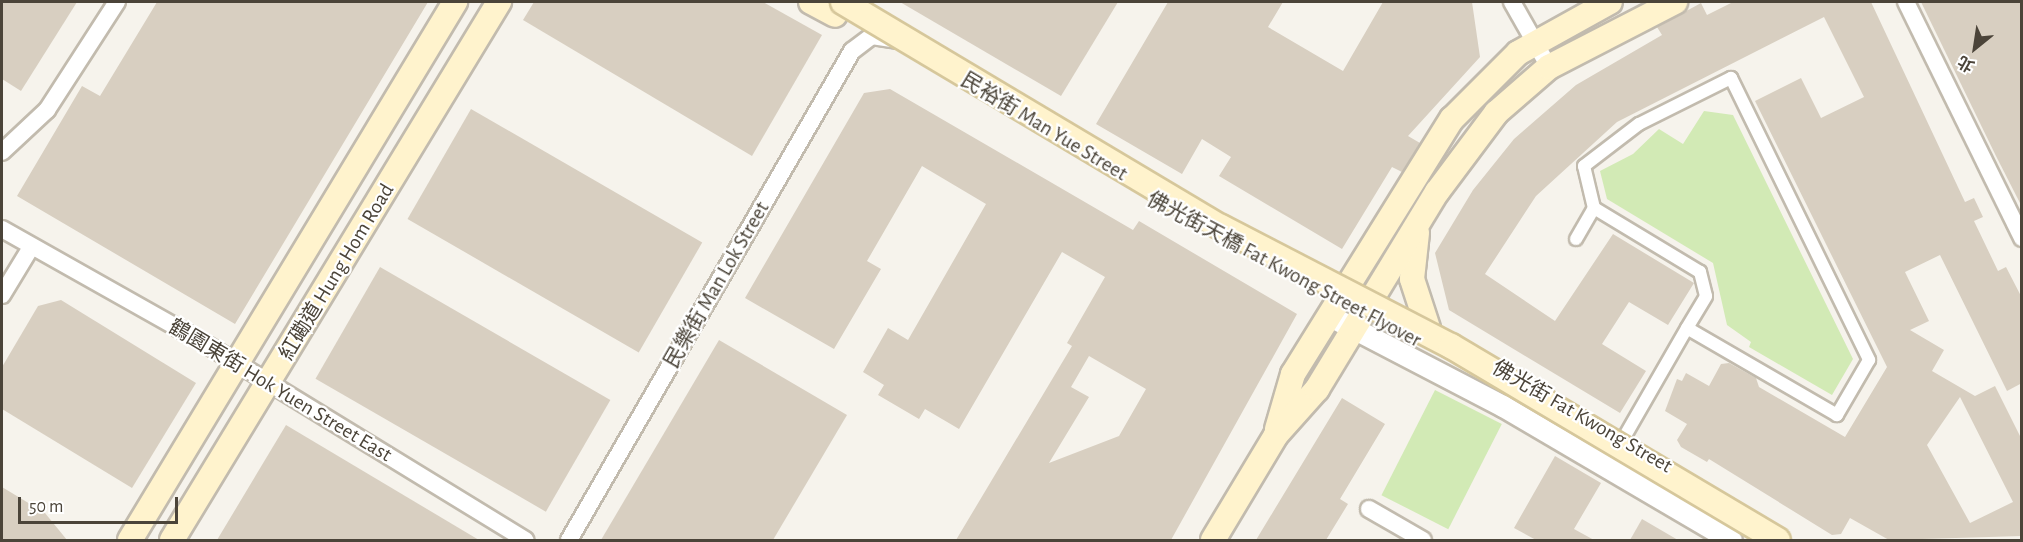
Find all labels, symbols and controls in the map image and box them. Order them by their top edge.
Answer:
north arrow [1945,18,2005,78]
text: 北 [1955,53,1977,75]
street label: 民裕街 Man Yue Street [956,67,1132,187]
street label: 紅磡道 Hung Hom Road [274,179,400,365]
street label: 佛光街天橋 Fat Kwong Street Flyover [1142,187,1426,353]
street label: 民樂街 Man Lok Street [659,197,775,373]
street label: 鶴園東街 Hok Yuen Street East [164,314,396,468]
street label: 佛光街 Fat Kwong Street [1488,355,1676,479]
scale bar [21,485,182,523]
text: 50 m [29,498,63,516]

